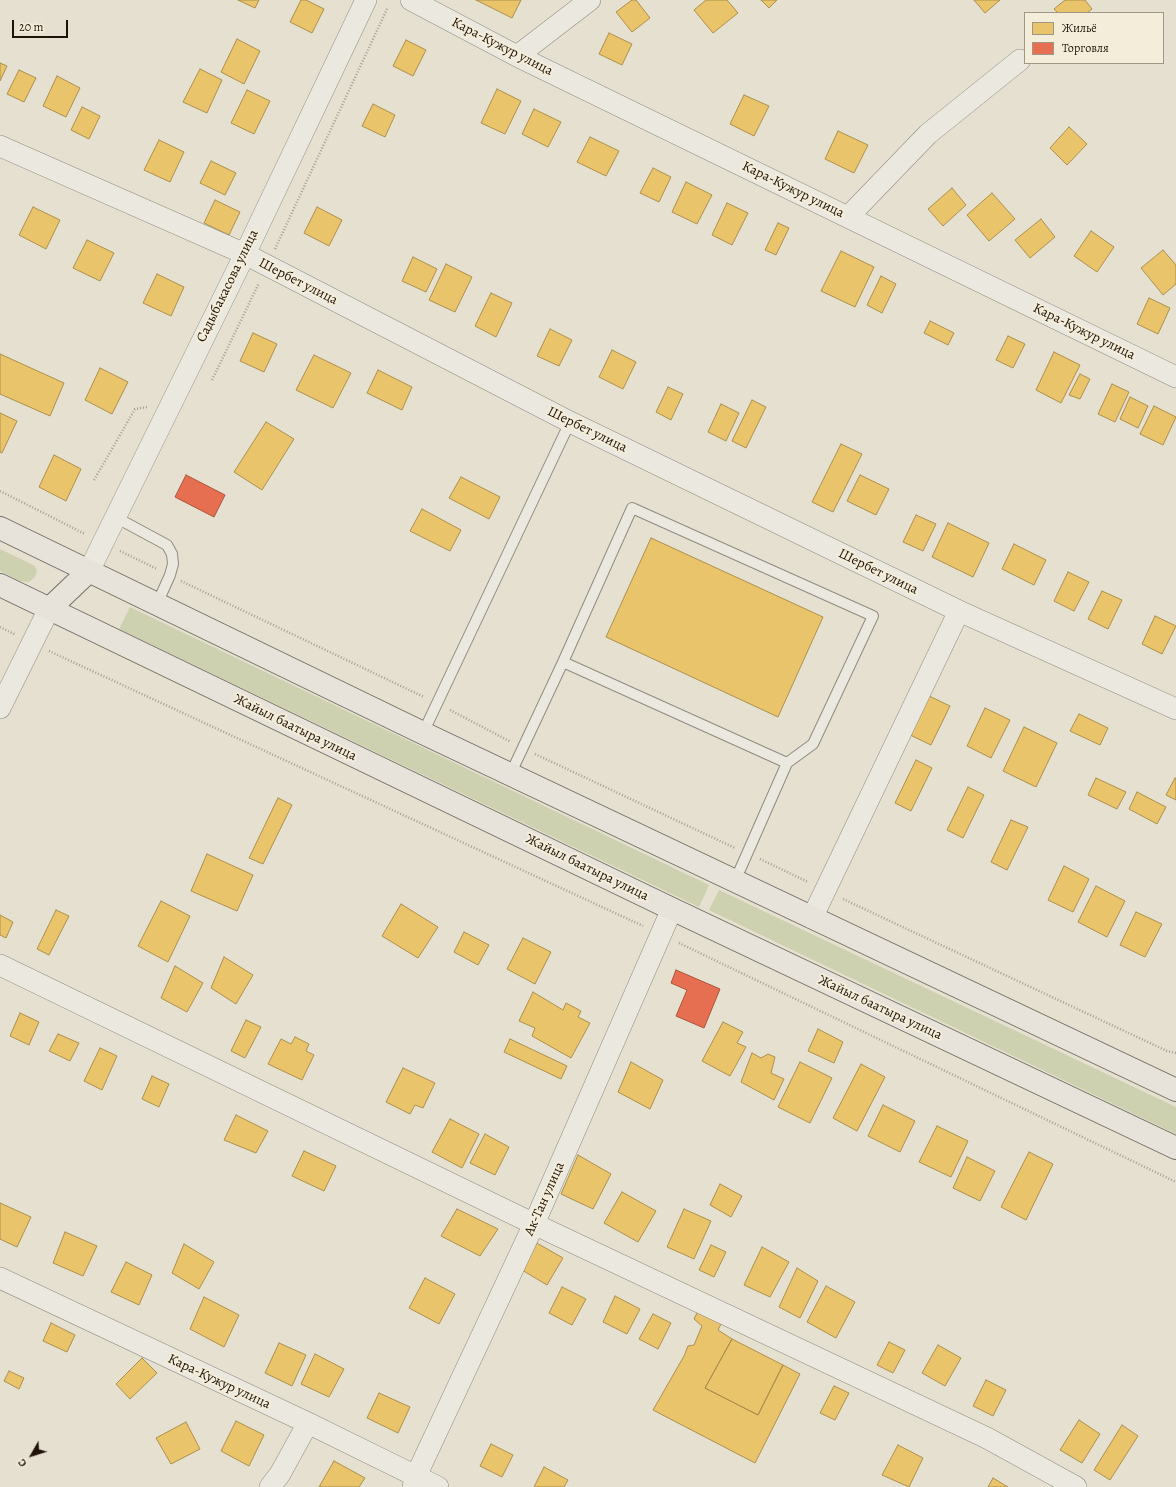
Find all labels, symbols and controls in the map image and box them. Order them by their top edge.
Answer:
scale bar [14,12,70,38]
legend [1024,12,1164,64]
street label: Кара-Кужур улица [448,14,556,80]
text: 20 m [19,19,43,35]
text: Жильё [1062,20,1097,36]
text: Торговля [1062,40,1109,56]
street label: Кара-Кужур улица [739,158,847,222]
street label: Садыбакасова улица [193,227,263,345]
street label: Шербет улица [255,255,341,309]
street label: Кара-Кужур улица [1030,300,1138,364]
street label: Шербет улица [544,403,630,457]
street label: Шербет улица [835,545,921,599]
street label: Жайыл баатыра улица [231,691,359,765]
street label: Жайыл баатыра улица [523,831,651,905]
street label: Жайыл баатыра улица [815,972,945,1044]
street label: Ак-Тан улица [521,1159,569,1239]
street label: Кара-Кужур улица [165,1351,273,1413]
north arrow [12,1435,52,1475]
text: С [14,1456,30,1470]

